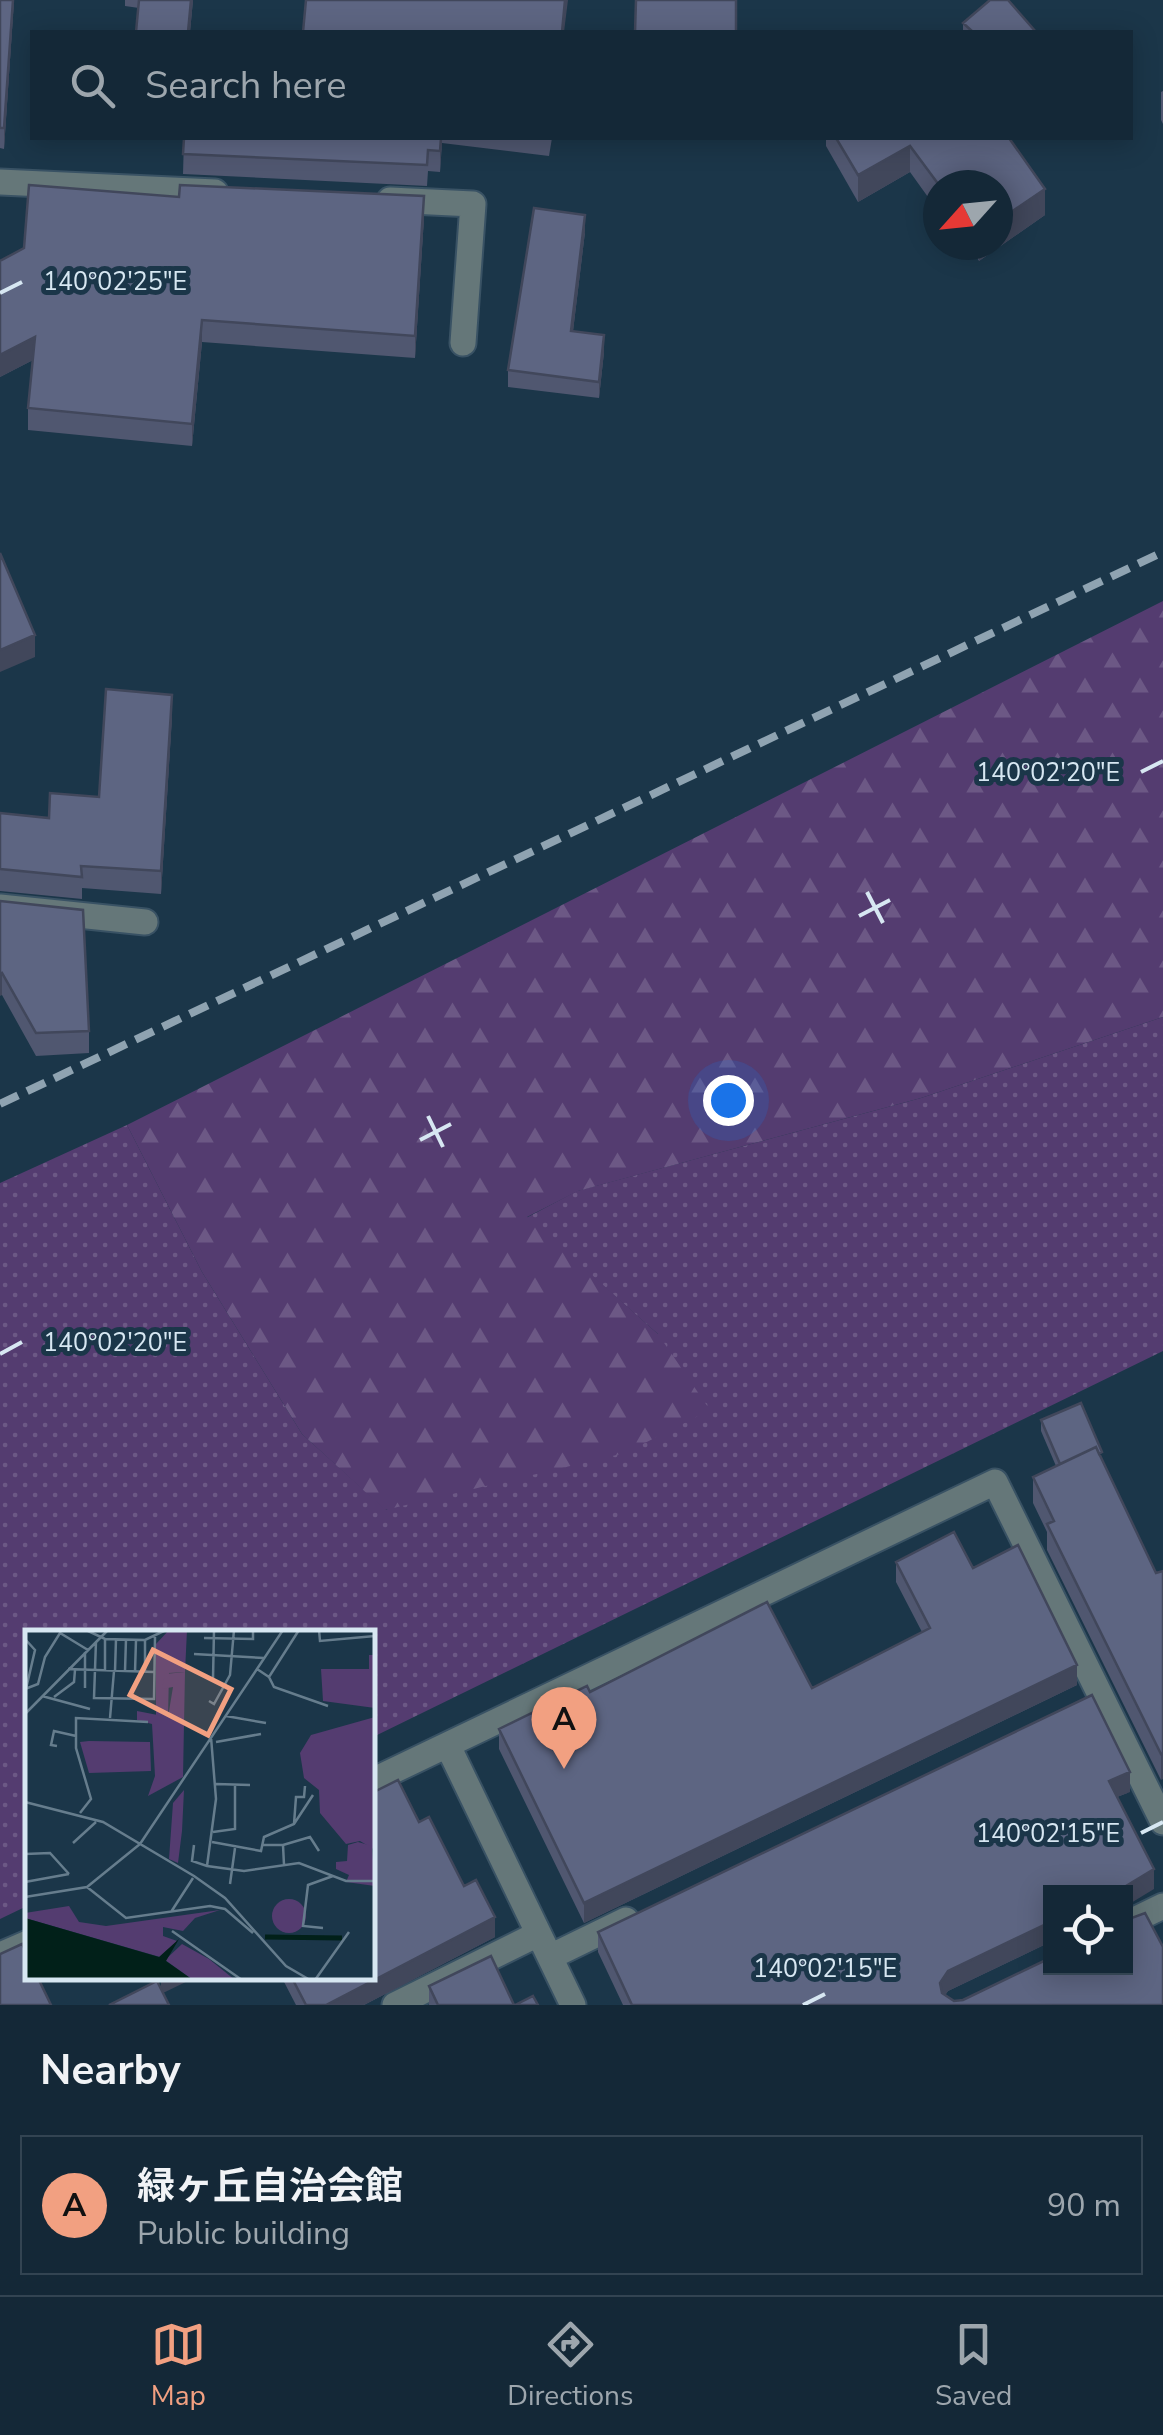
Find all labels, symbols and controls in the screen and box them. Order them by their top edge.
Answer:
search box [30,30,1133,140]
icon: search [65,58,120,113]
text: Search here [145,60,346,111]
north arrow [923,170,1013,260]
text: 140°02'25"E [43,265,187,299]
text: 140°02'20"E [976,756,1120,790]
your location [703,1075,754,1126]
text: 140°02'20"E [43,1326,187,1360]
inset map [25,1630,375,1980]
pin: A [532,1686,596,1769]
text: 140°02'15"E [976,1817,1120,1851]
map controls [1043,1885,1133,1975]
button: locate [1043,1885,1133,1975]
text: 140°02'15"E [753,1952,897,1986]
text: Nearby [40,2042,181,2099]
text: 緑ヶ丘自治会館 [137,2161,403,2212]
text: A [63,2184,86,2227]
text: 90 m [1047,2184,1121,2227]
text: Public building [137,2212,350,2255]
tab: Map [151,2317,206,2415]
tab: Directions [507,2317,633,2415]
tab: Saved [935,2317,1012,2415]

